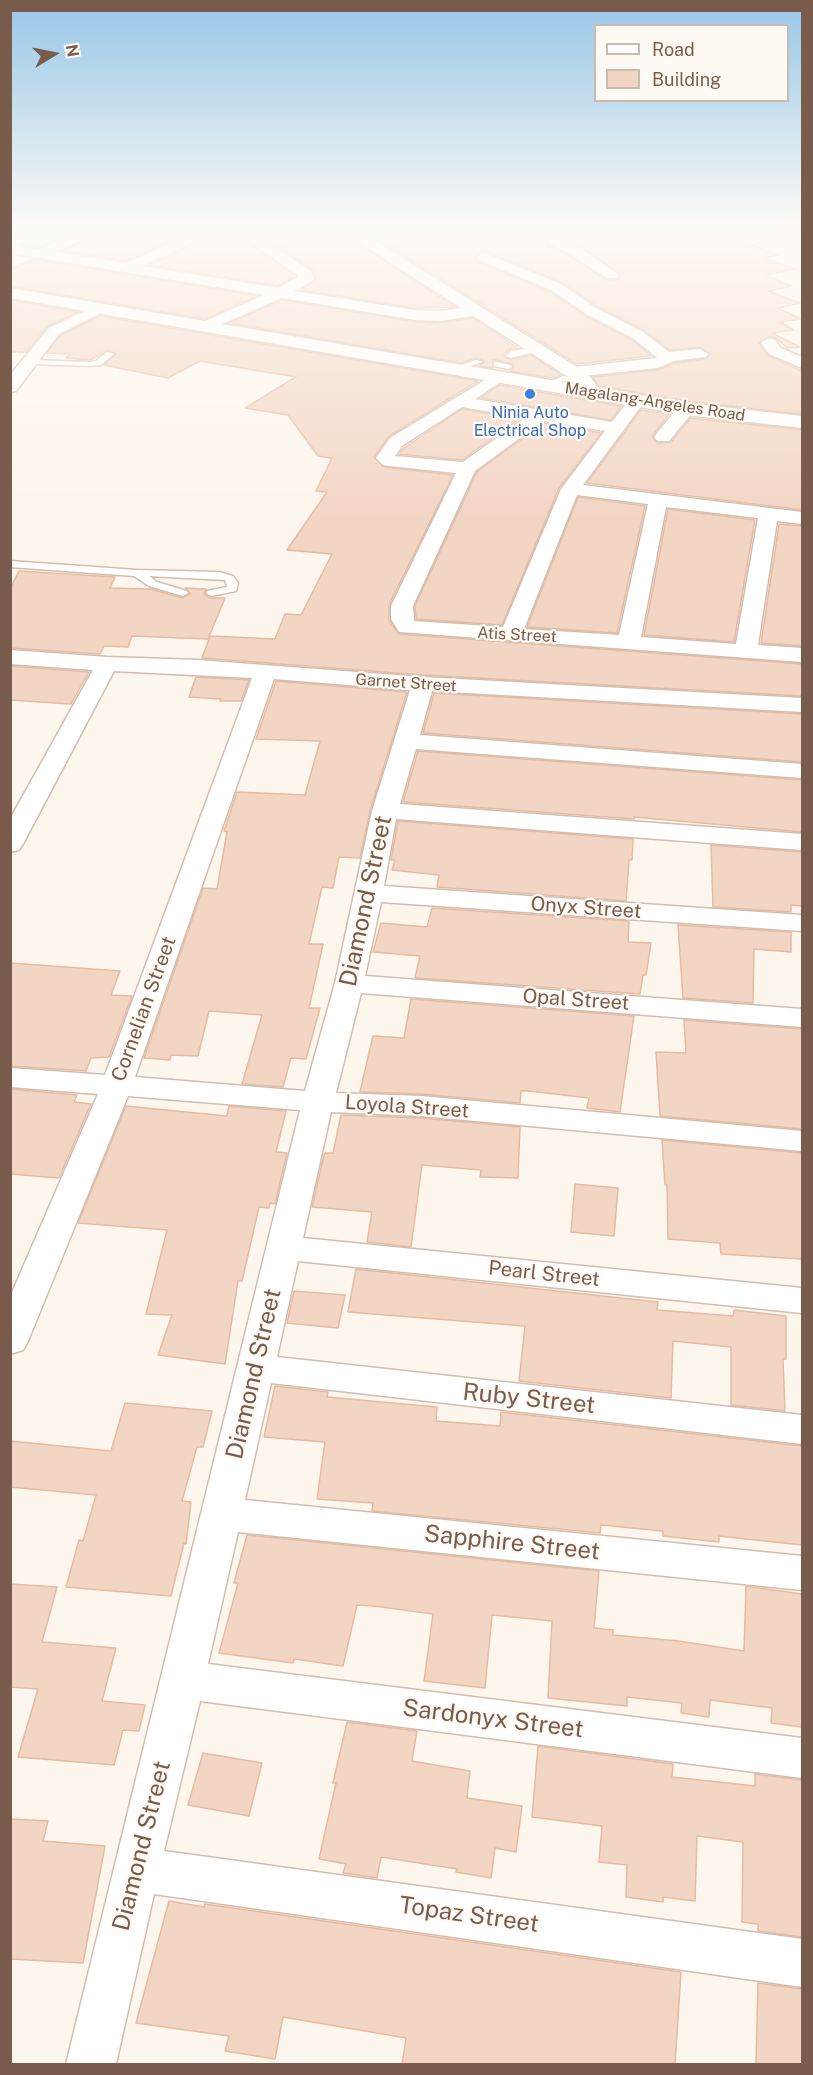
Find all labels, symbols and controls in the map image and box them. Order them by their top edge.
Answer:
north arrow [24,24,84,84]
legend [594,24,789,102]
text: Road [652,39,695,60]
text: N [62,43,83,59]
text: Building [652,69,721,90]
street label: Magalang-Angeles Road [564,378,746,426]
marker: Ninia Auto Electrical Shop [523,387,537,401]
place label: Ninia Auto Electrical Shop [474,403,586,441]
street label: Atis Street [477,623,557,647]
street label: Garnet Street [355,670,457,696]
street label: Diamond Street [334,813,398,989]
street label: Onyx Street [530,892,642,924]
street label: Cornelian Street [107,933,181,1085]
street label: Opal Street [522,984,630,1016]
street label: Loyola Street [344,1091,470,1123]
street label: Pearl Street [487,1256,601,1292]
street label: Diamond Street [220,1286,288,1462]
street label: Ruby Street [461,1378,597,1420]
street label: Sapphire Street [423,1519,601,1567]
street label: Sardonyx Street [401,1694,585,1744]
street label: Diamond Street [107,1758,177,1934]
street label: Topaz Street [397,1891,541,1939]

